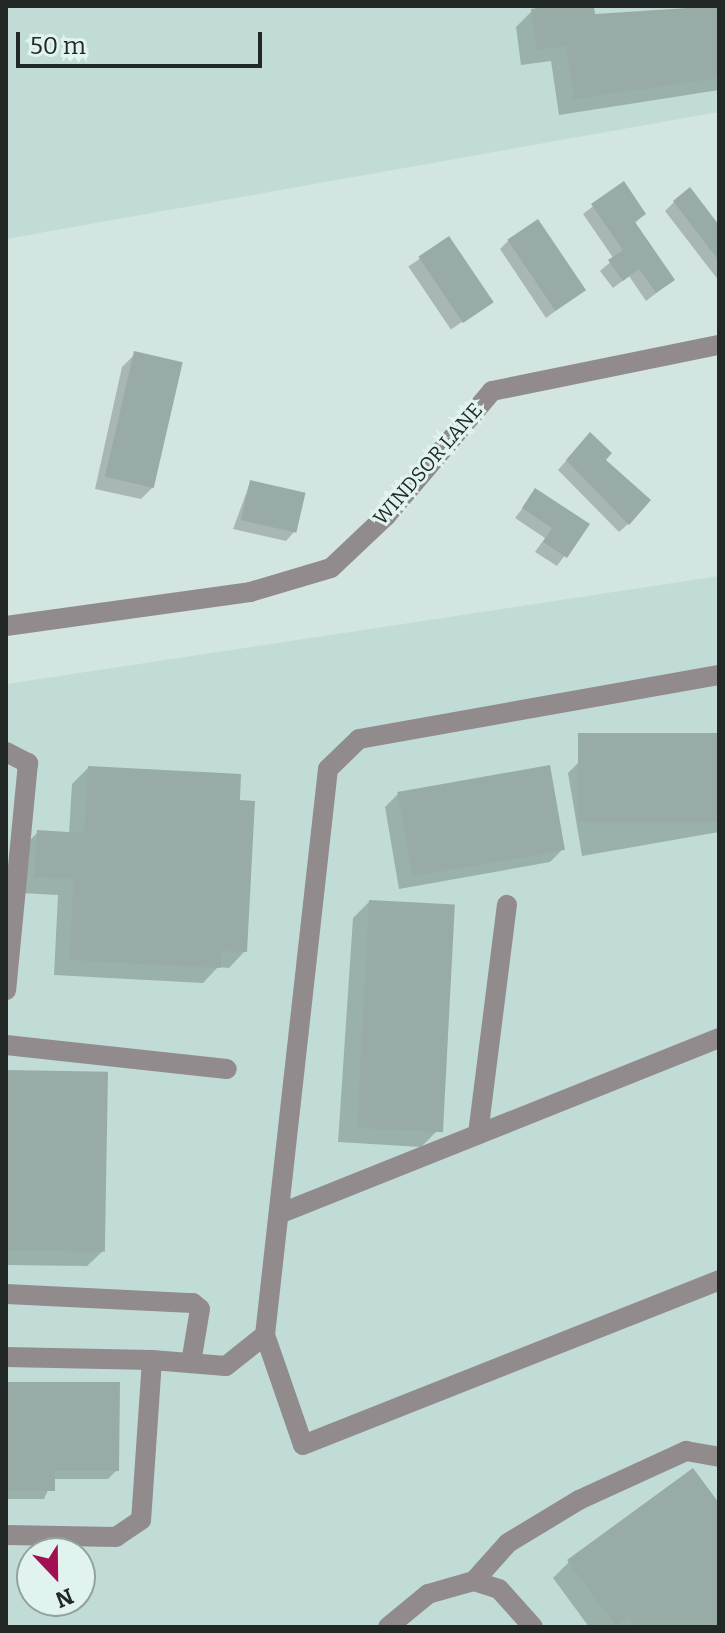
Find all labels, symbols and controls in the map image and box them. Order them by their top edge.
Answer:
scale bar [20,16,266,66]
text: 50 m [30,32,86,60]
street label: WINDSOR LANE [369,398,487,530]
north arrow [16,1537,96,1617]
text: N [52,1582,77,1614]

